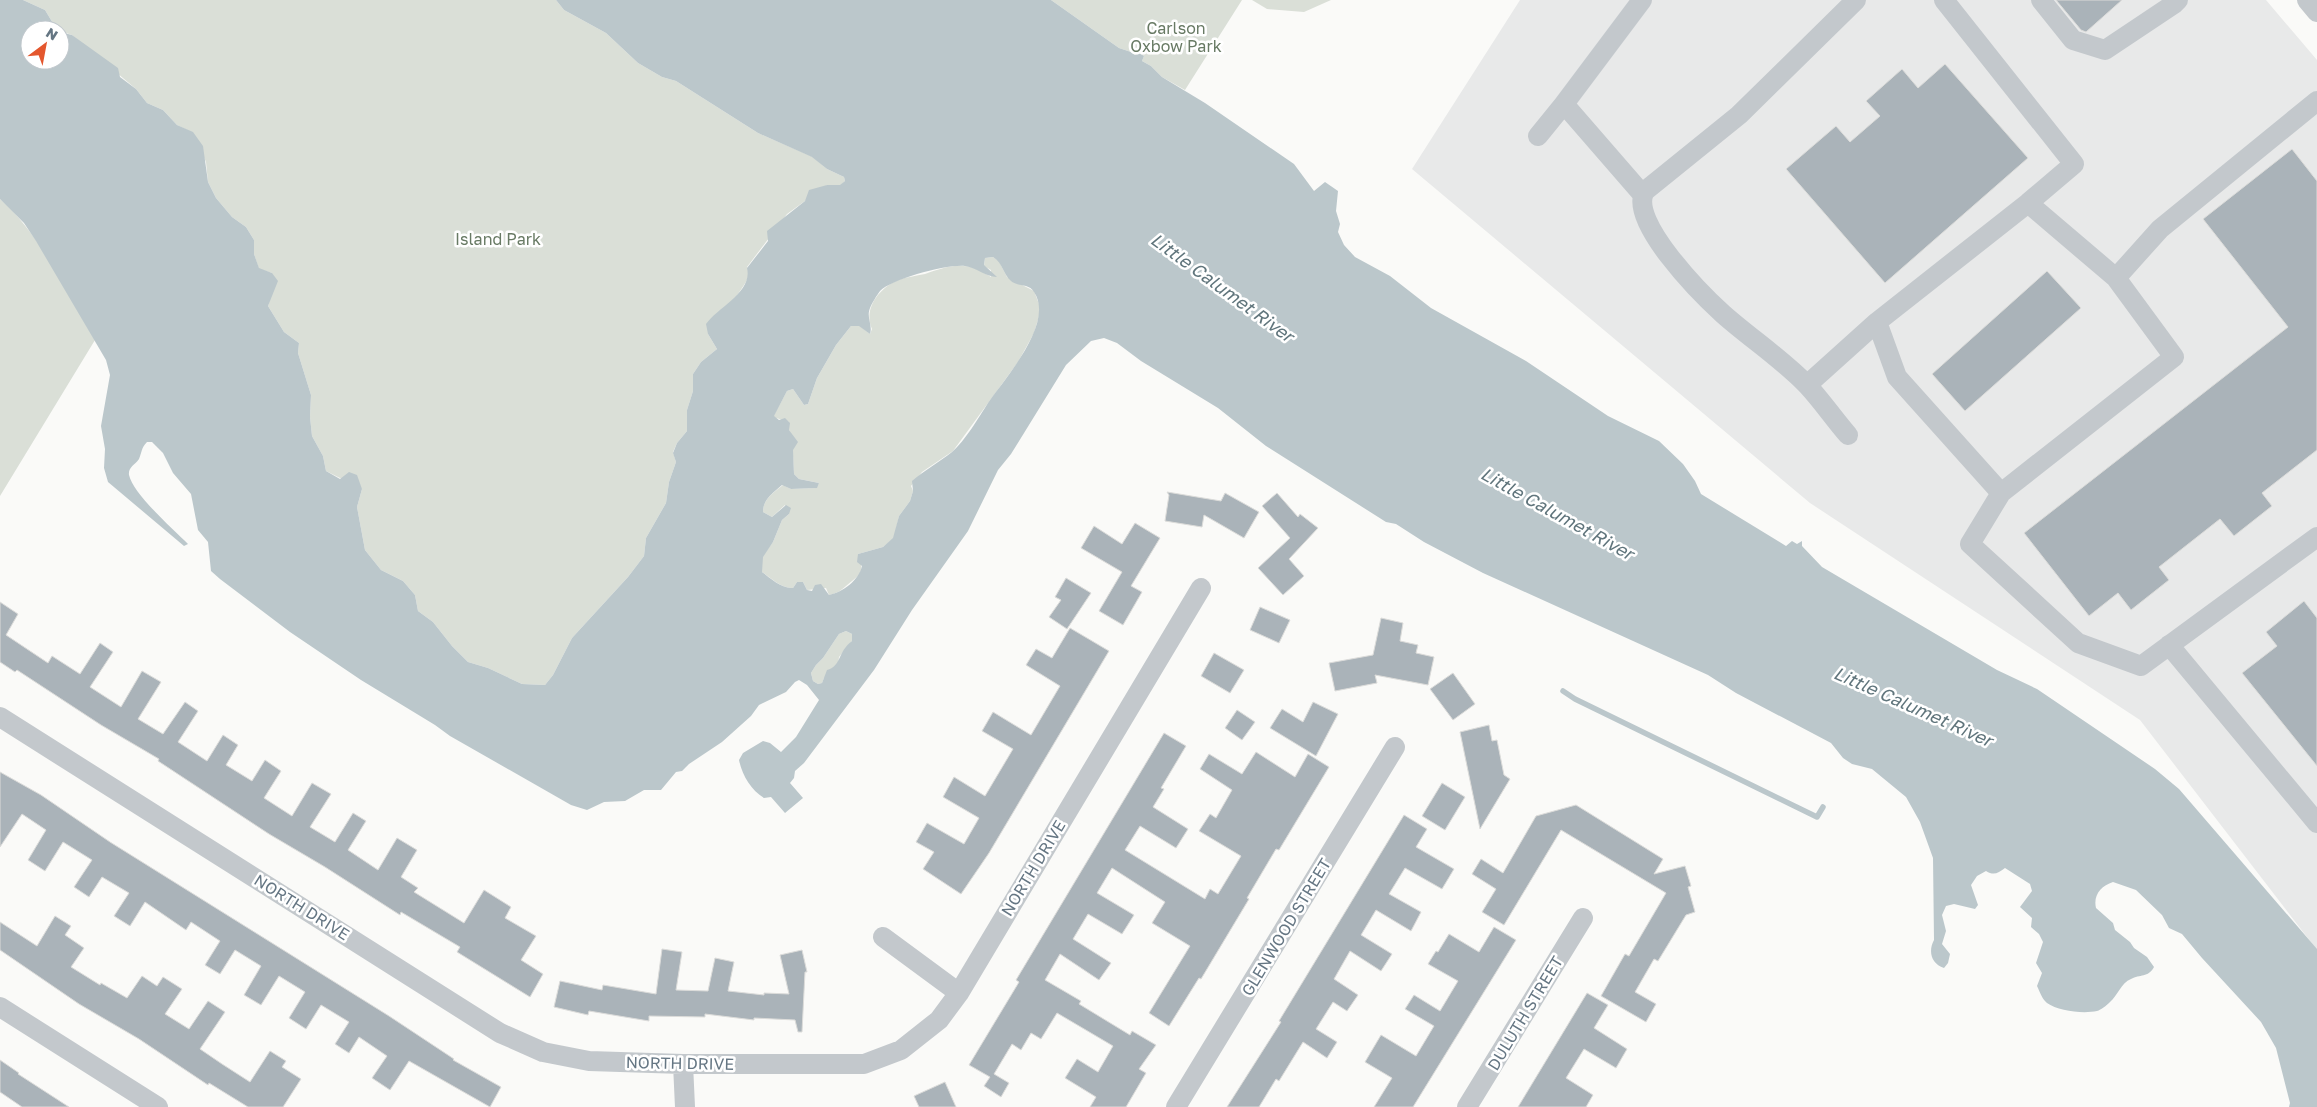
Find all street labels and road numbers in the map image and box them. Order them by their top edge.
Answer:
street label: NORTH DRIVE [997,816,1069,920]
street label: GLENWOOD STREET [1237,855,1335,999]
street label: NORTH DRIVE [251,870,353,944]
street label: DULUTH STREET [1483,952,1567,1074]
street label: NORTH DRIVE [626,1052,734,1074]

